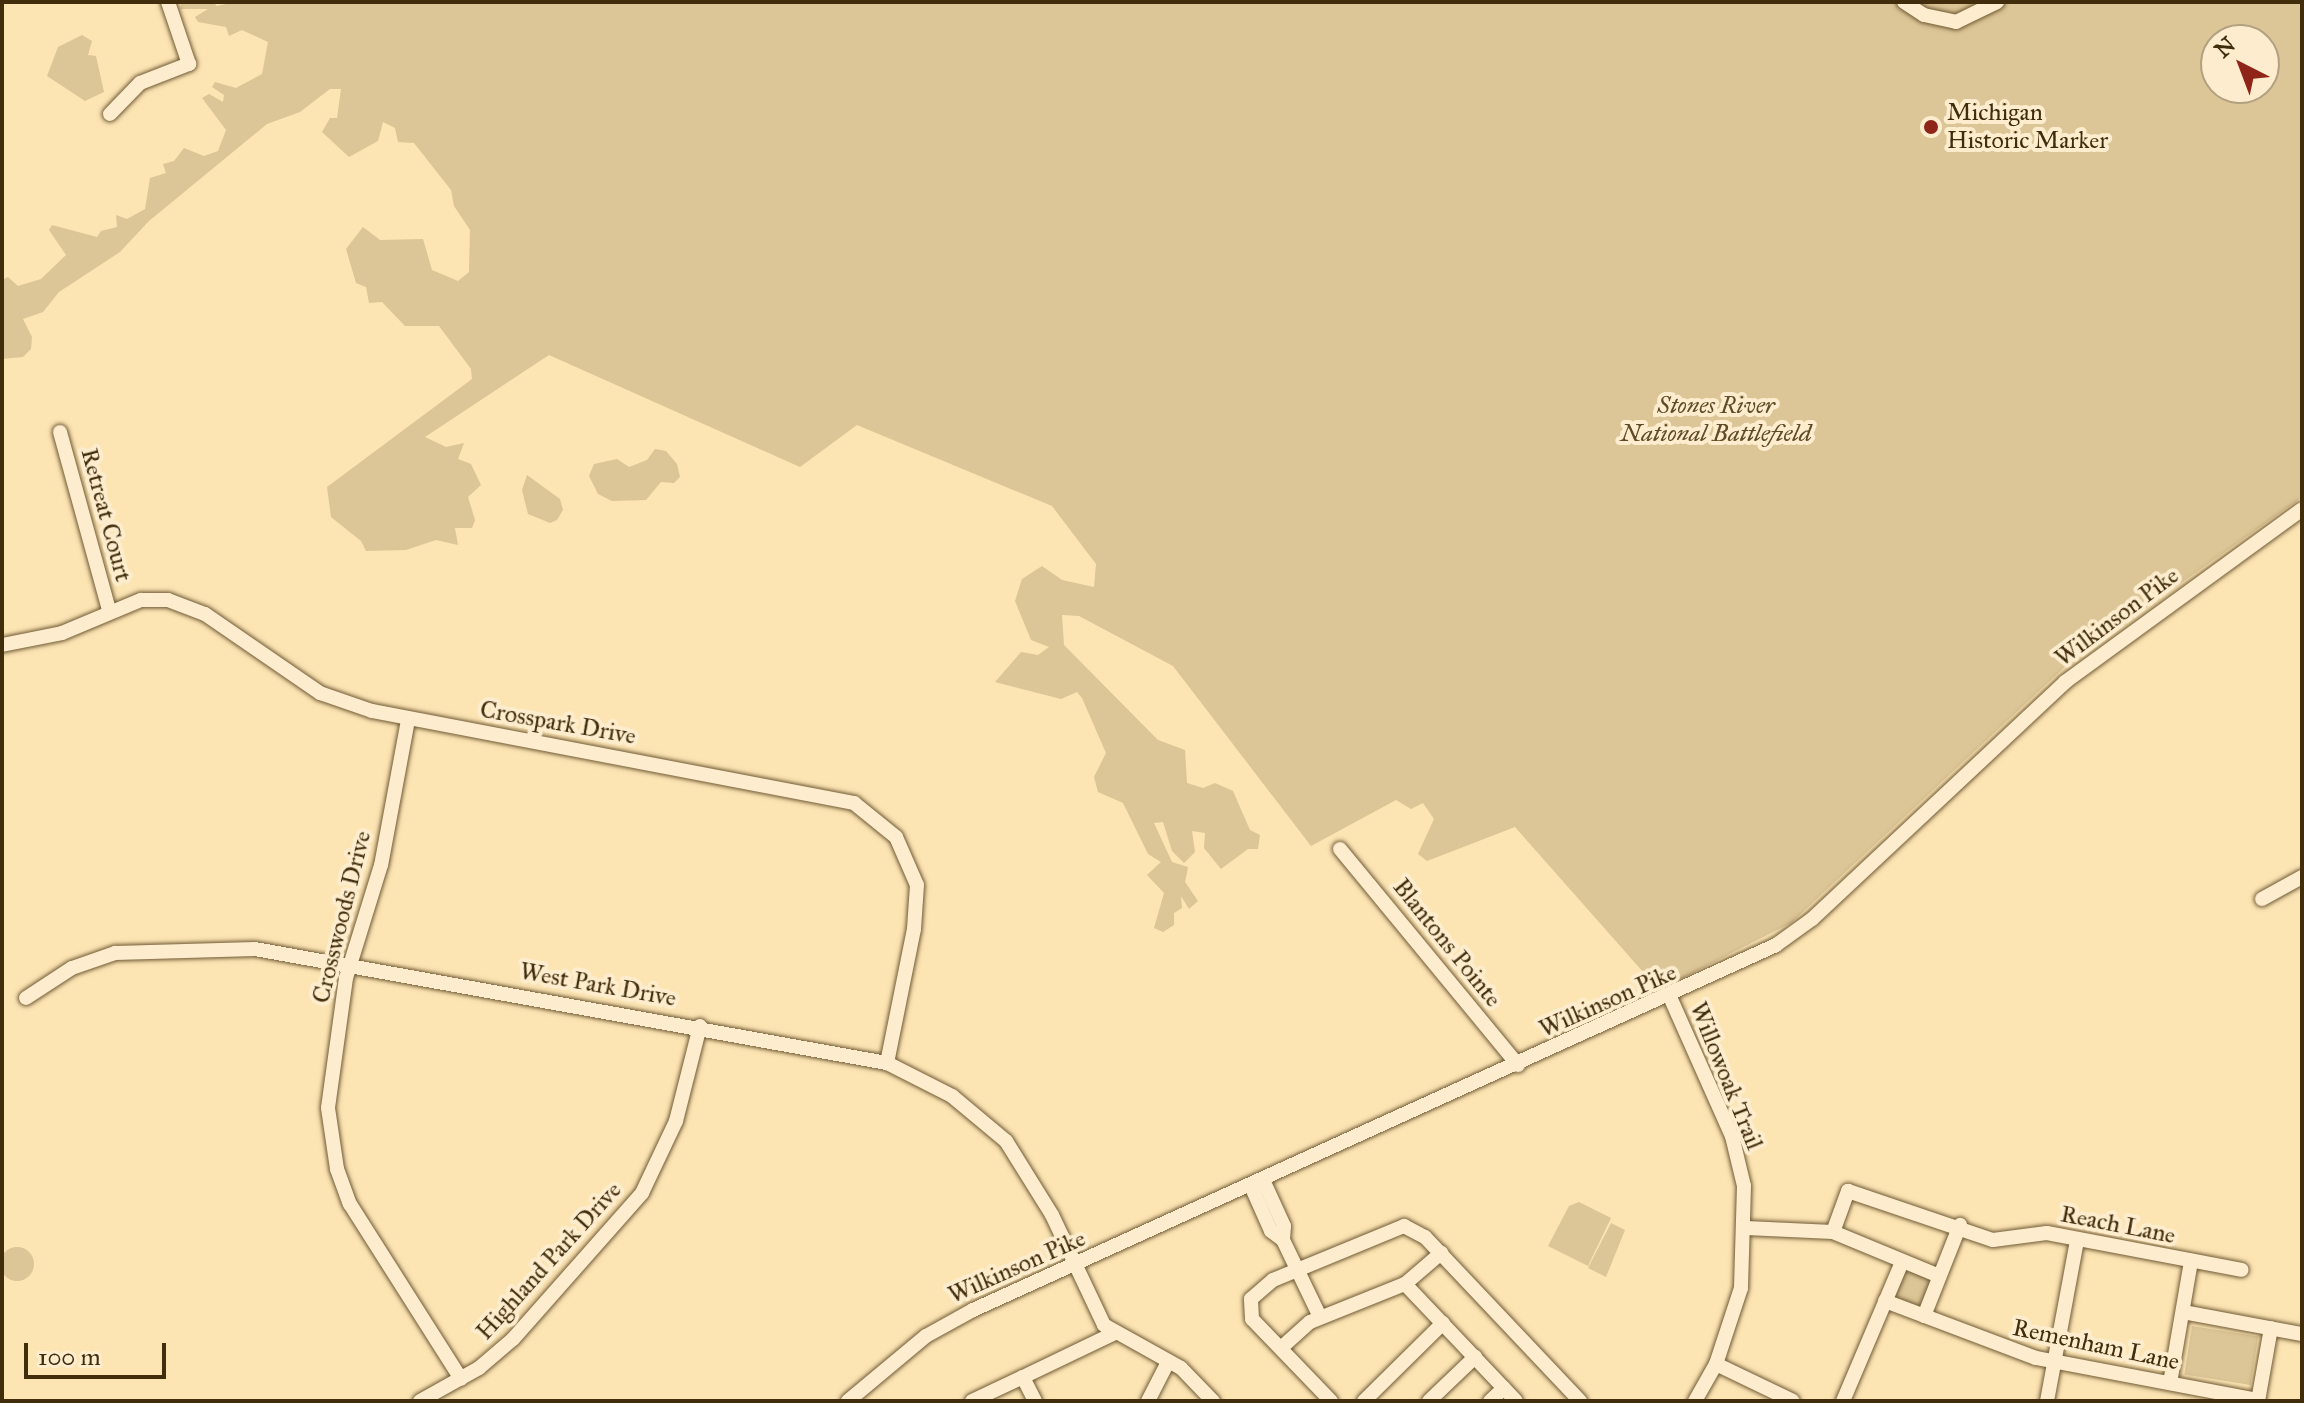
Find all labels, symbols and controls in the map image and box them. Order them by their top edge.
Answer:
north arrow [2200,24,2280,104]
text: N [2209,31,2241,64]
place label: Michigan Historic Marker [1947,99,2108,155]
marker: Michigan Historic Marker [1922,118,1940,136]
park label: Stones River National Battlefield [1621,392,1811,448]
street label: Retreat Court [74,445,138,585]
street label: Wilkinson Pike [2050,561,2184,673]
street label: Crosspark Drive [478,695,638,751]
street label: Crosswoods Drive [307,828,377,1006]
street label: Blantons Pointe [1387,873,1507,1013]
street label: West Park Drive [518,957,678,1013]
street label: Wilkinson Pike [1535,958,1681,1044]
street label: Willowoak Trail [1683,998,1769,1154]
street label: Highland Park Drive [470,1176,628,1346]
street label: Reach Lane [2058,1200,2178,1250]
street label: Wilkinson Pike [944,1224,1090,1310]
street label: Remenham Lane [2010,1313,2182,1377]
scale bar [28,1327,170,1377]
text: 100 m [38,1342,101,1372]

